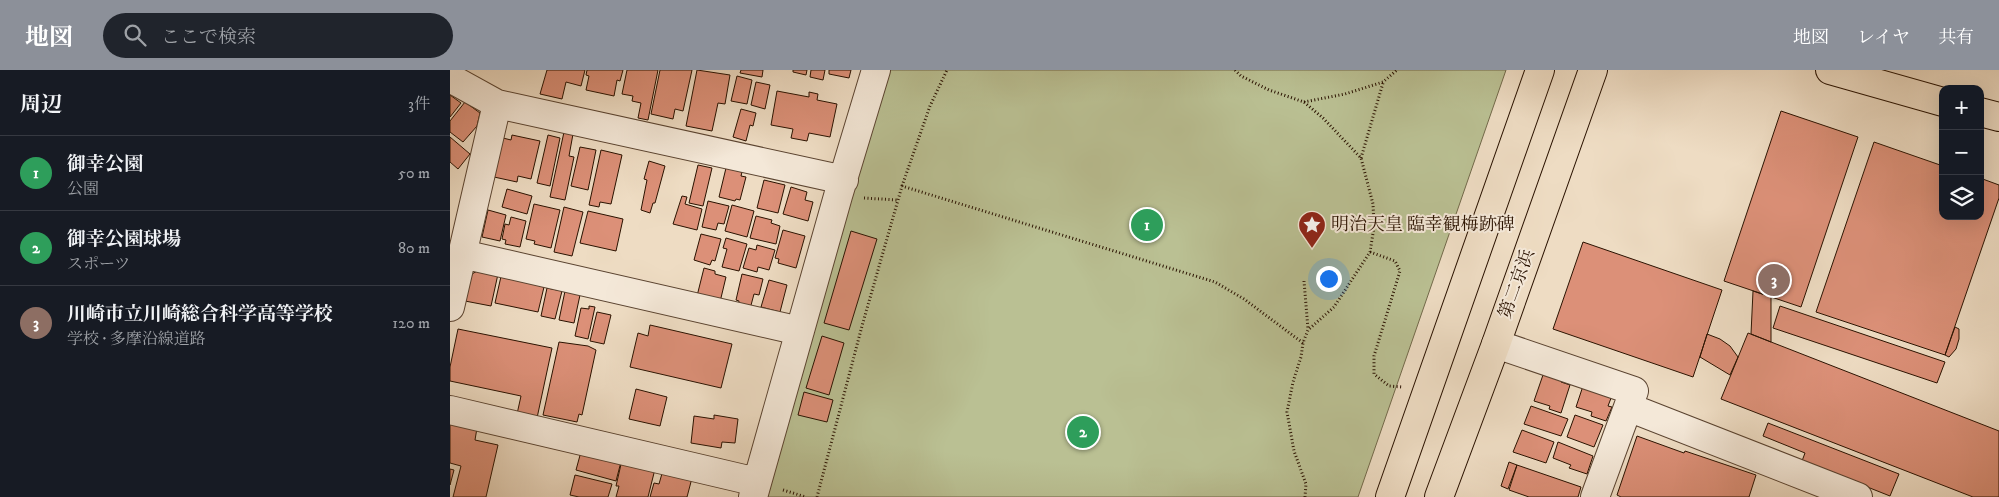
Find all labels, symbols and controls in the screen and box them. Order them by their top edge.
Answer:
search box [103,13,453,58]
icon: search [121,21,149,49]
text: 地図 [25,23,73,53]
text: ここで検索 [161,26,256,49]
text: 地図 [1793,27,1829,49]
text: レイヤ [1857,27,1910,49]
text: 共有 [1938,27,1974,49]
map controls [1939,85,1984,220]
button: + [1939,85,1984,130]
text: 周辺 [20,92,62,118]
text: 3件 [408,94,430,114]
button: − [1939,130,1984,175]
text: 御幸公園 [67,153,143,176]
text: 1 [33,163,39,183]
text: 50 m [398,163,430,183]
button: layers [1939,175,1984,220]
text: 公園 [67,179,99,199]
pin: 1 [1131,206,1163,244]
place icon: 明治天皇 臨幸観梅跡碑 [1297,210,1327,249]
place label: 明治天皇 臨幸観梅跡碑 [1331,214,1515,236]
text: 御幸公園球場 [67,228,181,251]
text: 2 [32,238,40,258]
text: 80 m [398,238,430,258]
street label: 第二京浜 [1494,246,1540,322]
text: スポーツ [67,254,130,274]
pin: 3 [1758,261,1790,299]
your location [1316,266,1342,292]
text: 川崎市立川崎総合科学高等学校 [67,303,333,326]
text: 3 [33,313,39,333]
text: 120 m [392,313,430,333]
text: 学校 · 多摩沿線道路 [67,329,206,349]
pin: 2 [1067,413,1099,451]

